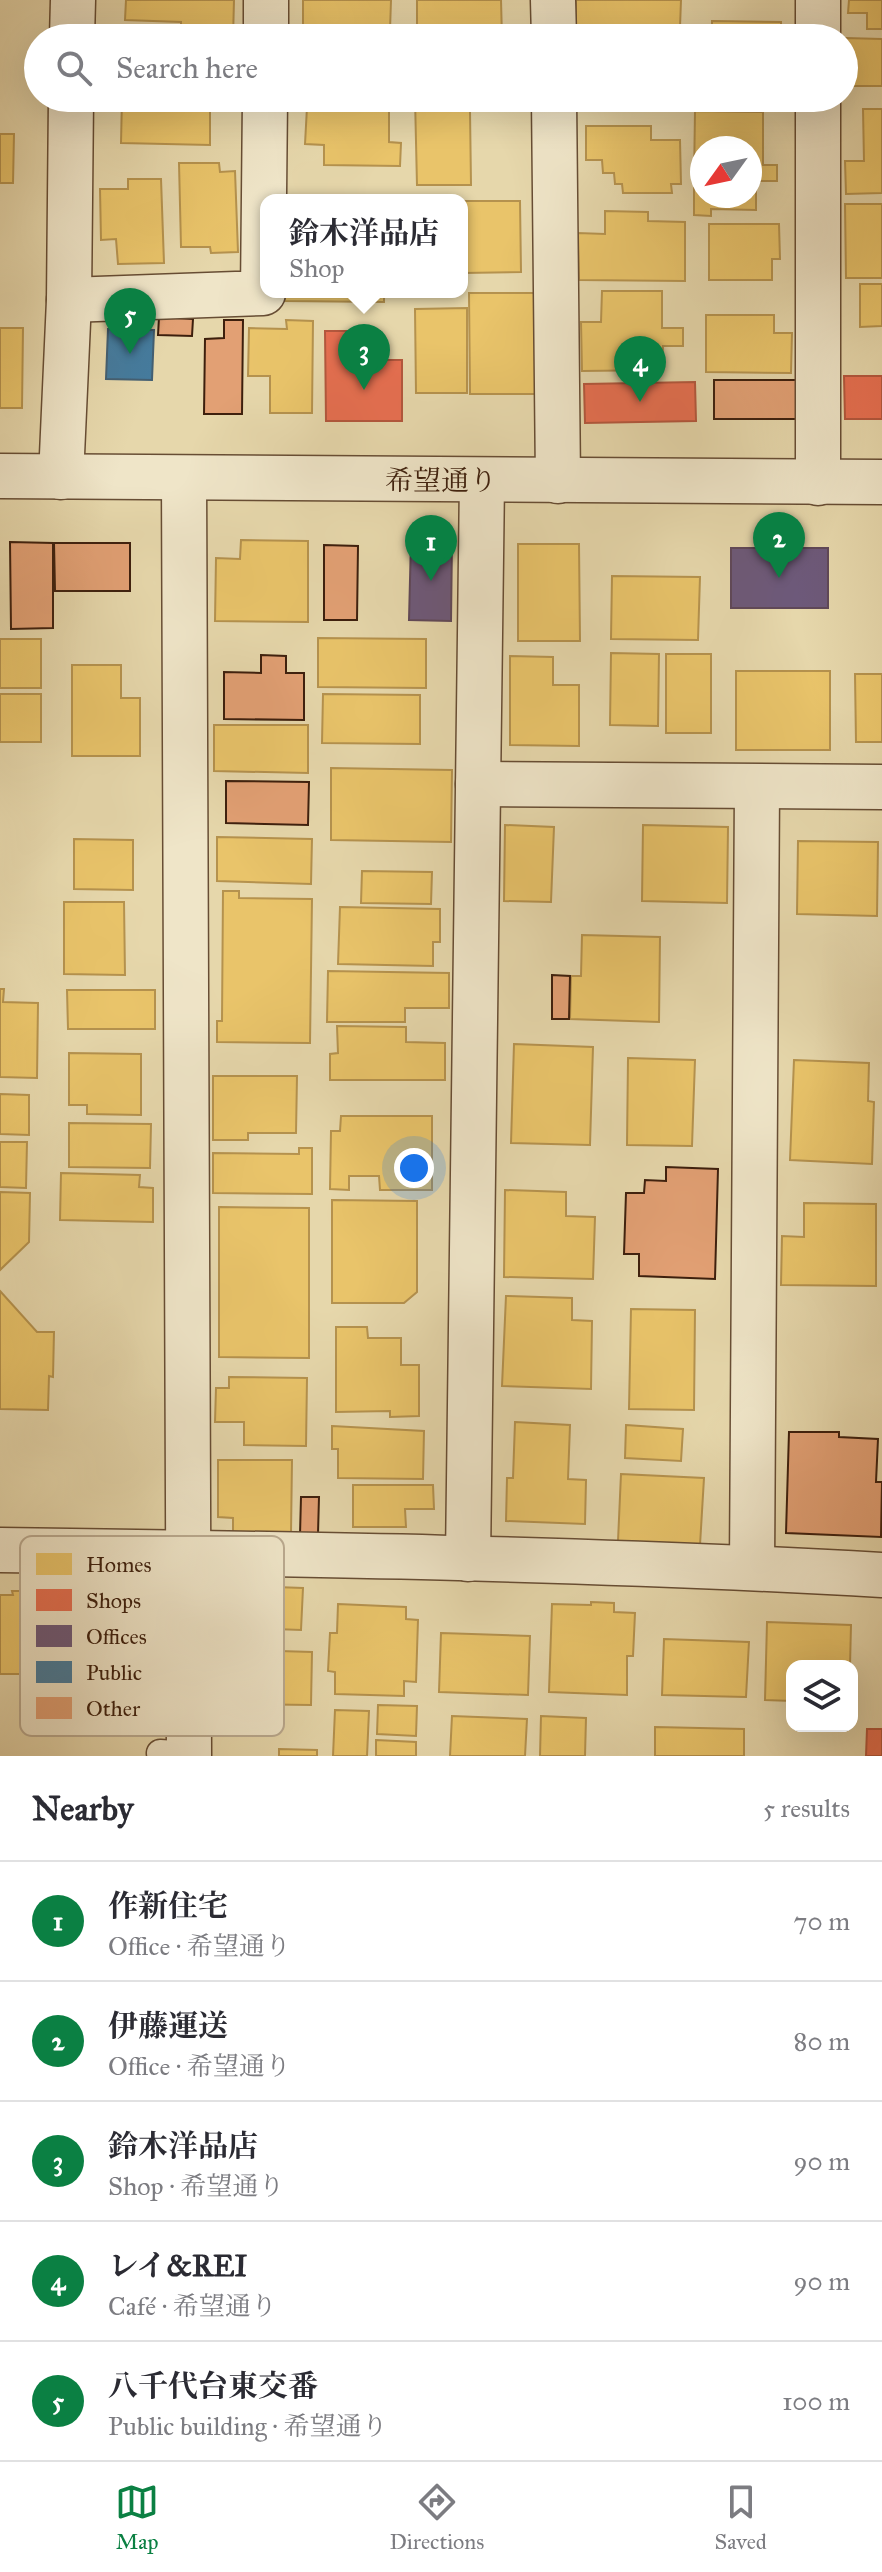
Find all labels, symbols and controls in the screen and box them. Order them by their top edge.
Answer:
search box [24,24,858,112]
icon: search [52,46,96,90]
text: Search here [116,50,258,86]
north arrow [690,136,762,208]
popup [260,194,468,298]
text: 鈴木洋品店 [289,215,439,251]
text: Shop [289,252,345,284]
pin: 5 [104,288,156,354]
pin: 3 [338,324,390,390]
pin: 4 [614,336,666,402]
street label: 希望通り [385,463,497,498]
pin: 2 [753,512,805,578]
pin: 1 [405,515,457,581]
your location [394,1148,434,1188]
legend [20,1536,284,1736]
text: Homes [86,1551,152,1578]
text: Shops [86,1587,141,1614]
text: Offices [86,1623,147,1650]
text: Public [86,1659,142,1686]
map controls [786,1660,858,1732]
button: layers [786,1660,858,1732]
text: Other [86,1695,141,1722]
text: Nearby [32,1788,134,1829]
text: 5 results [763,1792,850,1824]
text: 作新住宅 [108,1888,228,1924]
text: 1 [53,1905,63,1937]
text: 70 m [794,1905,850,1937]
text: Office · 希望通り [108,1930,291,1962]
text: 伊藤運送 [108,2008,228,2044]
text: 2 [52,2025,64,2057]
text: 80 m [794,2025,850,2057]
text: Office · 希望通り [108,2050,291,2082]
text: 鈴木洋品店 [108,2128,258,2164]
text: 3 [53,2145,63,2177]
text: 90 m [793,2145,850,2177]
text: Shop · 希望通り [108,2170,285,2202]
text: レイ&REI [108,2248,247,2284]
text: 4 [51,2265,65,2297]
text: 90 m [793,2265,850,2297]
text: Café · 希望通り [108,2290,277,2322]
text: 八千代台東交番 [108,2368,318,2404]
text: 5 [52,2385,64,2417]
text: 100 m [782,2385,850,2417]
text: Public building · 希望通り [108,2410,388,2442]
tab: Map [115,2480,159,2555]
tab: Directions [389,2480,484,2555]
tab: Saved [715,2480,767,2555]

